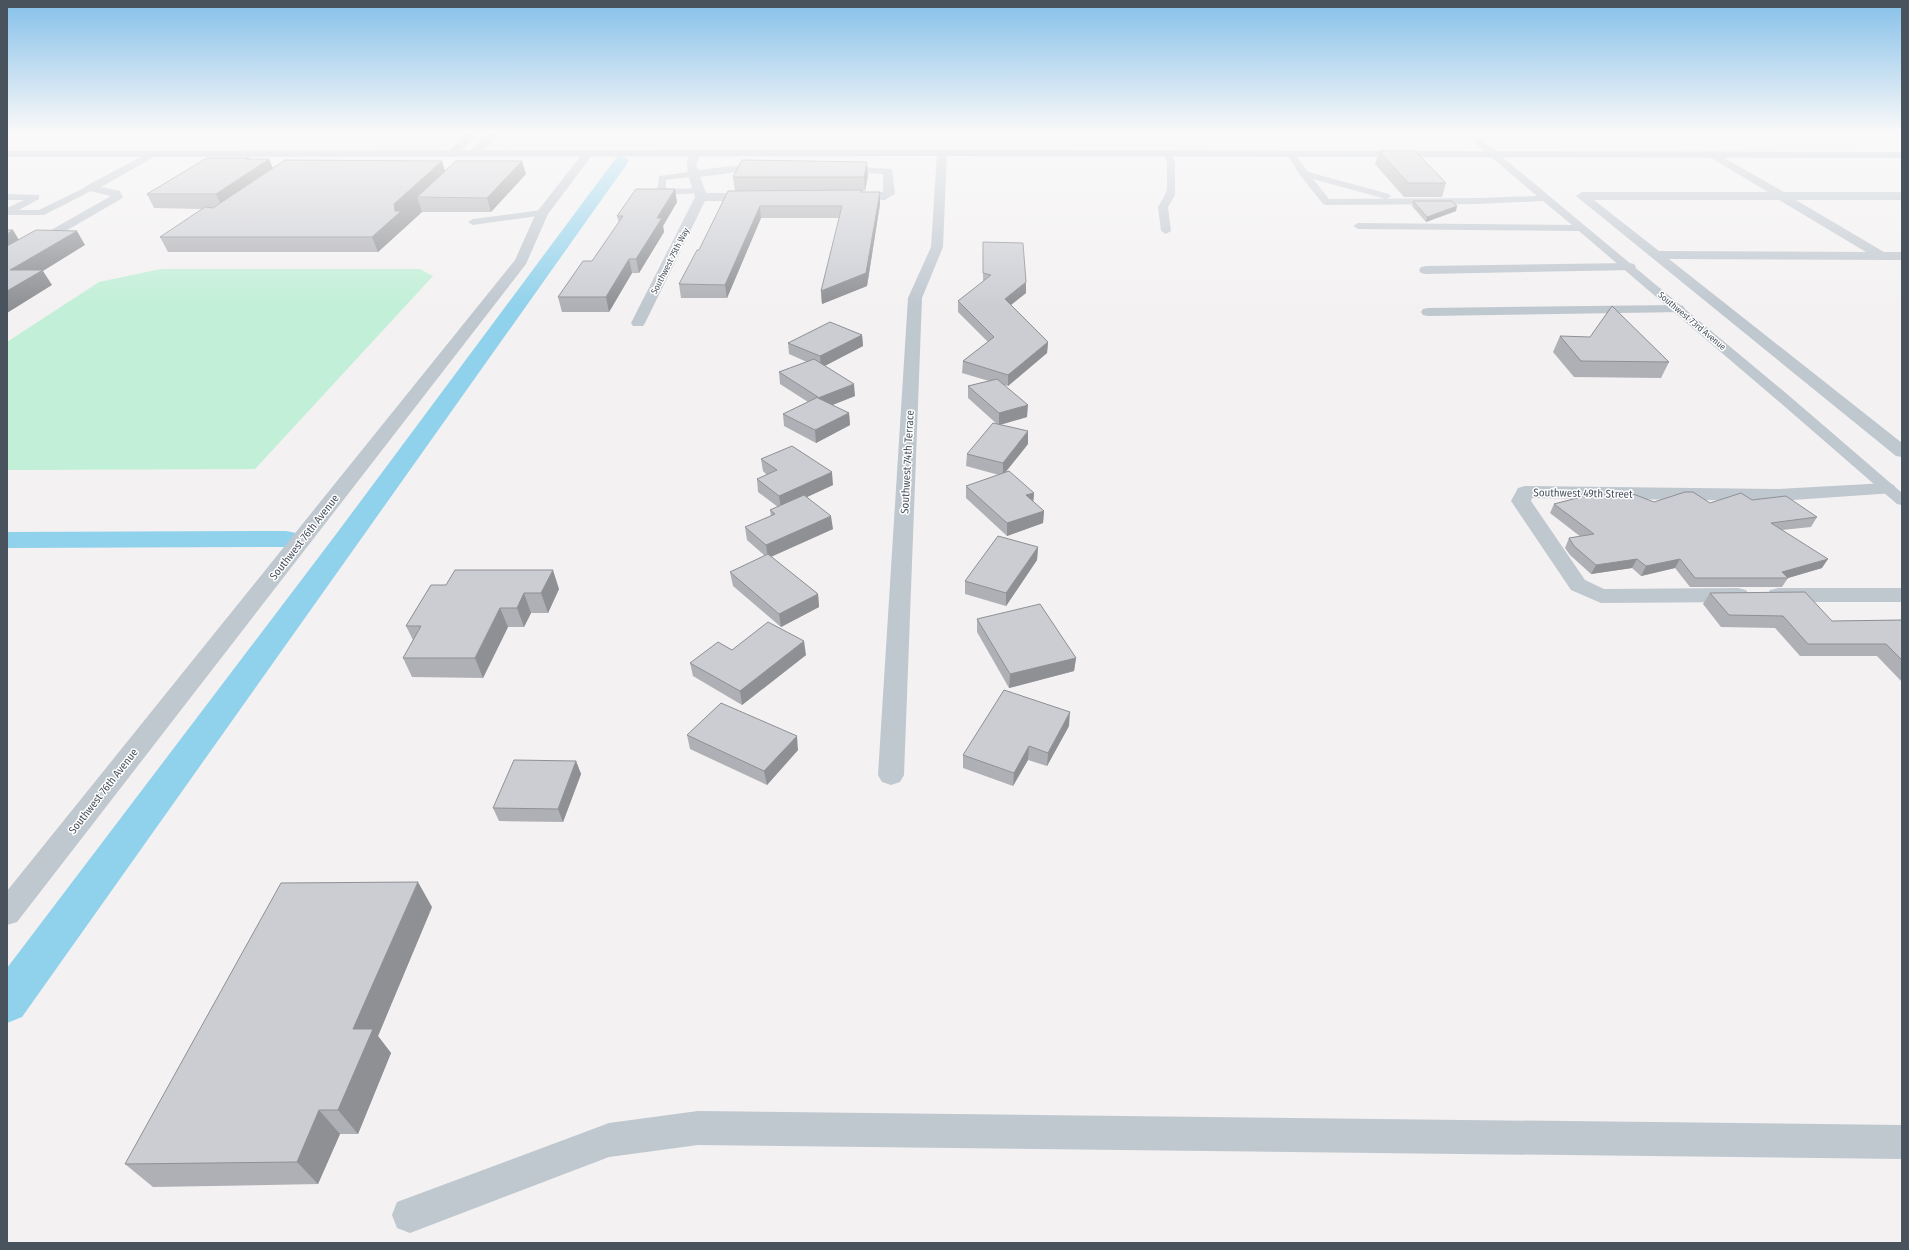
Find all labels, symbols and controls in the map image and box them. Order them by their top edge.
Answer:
street label: Southwest 75th Way [649,226,691,296]
street label: Southwest 73rd Avenue [1656,290,1728,353]
street label: Southwest 74th Terrace [898,410,917,514]
street label: Southwest 49th Street [1533,486,1633,501]
street label: Southwest 76th Avenue [267,492,342,583]
street label: Southwest 76th Avenue [66,746,141,837]

